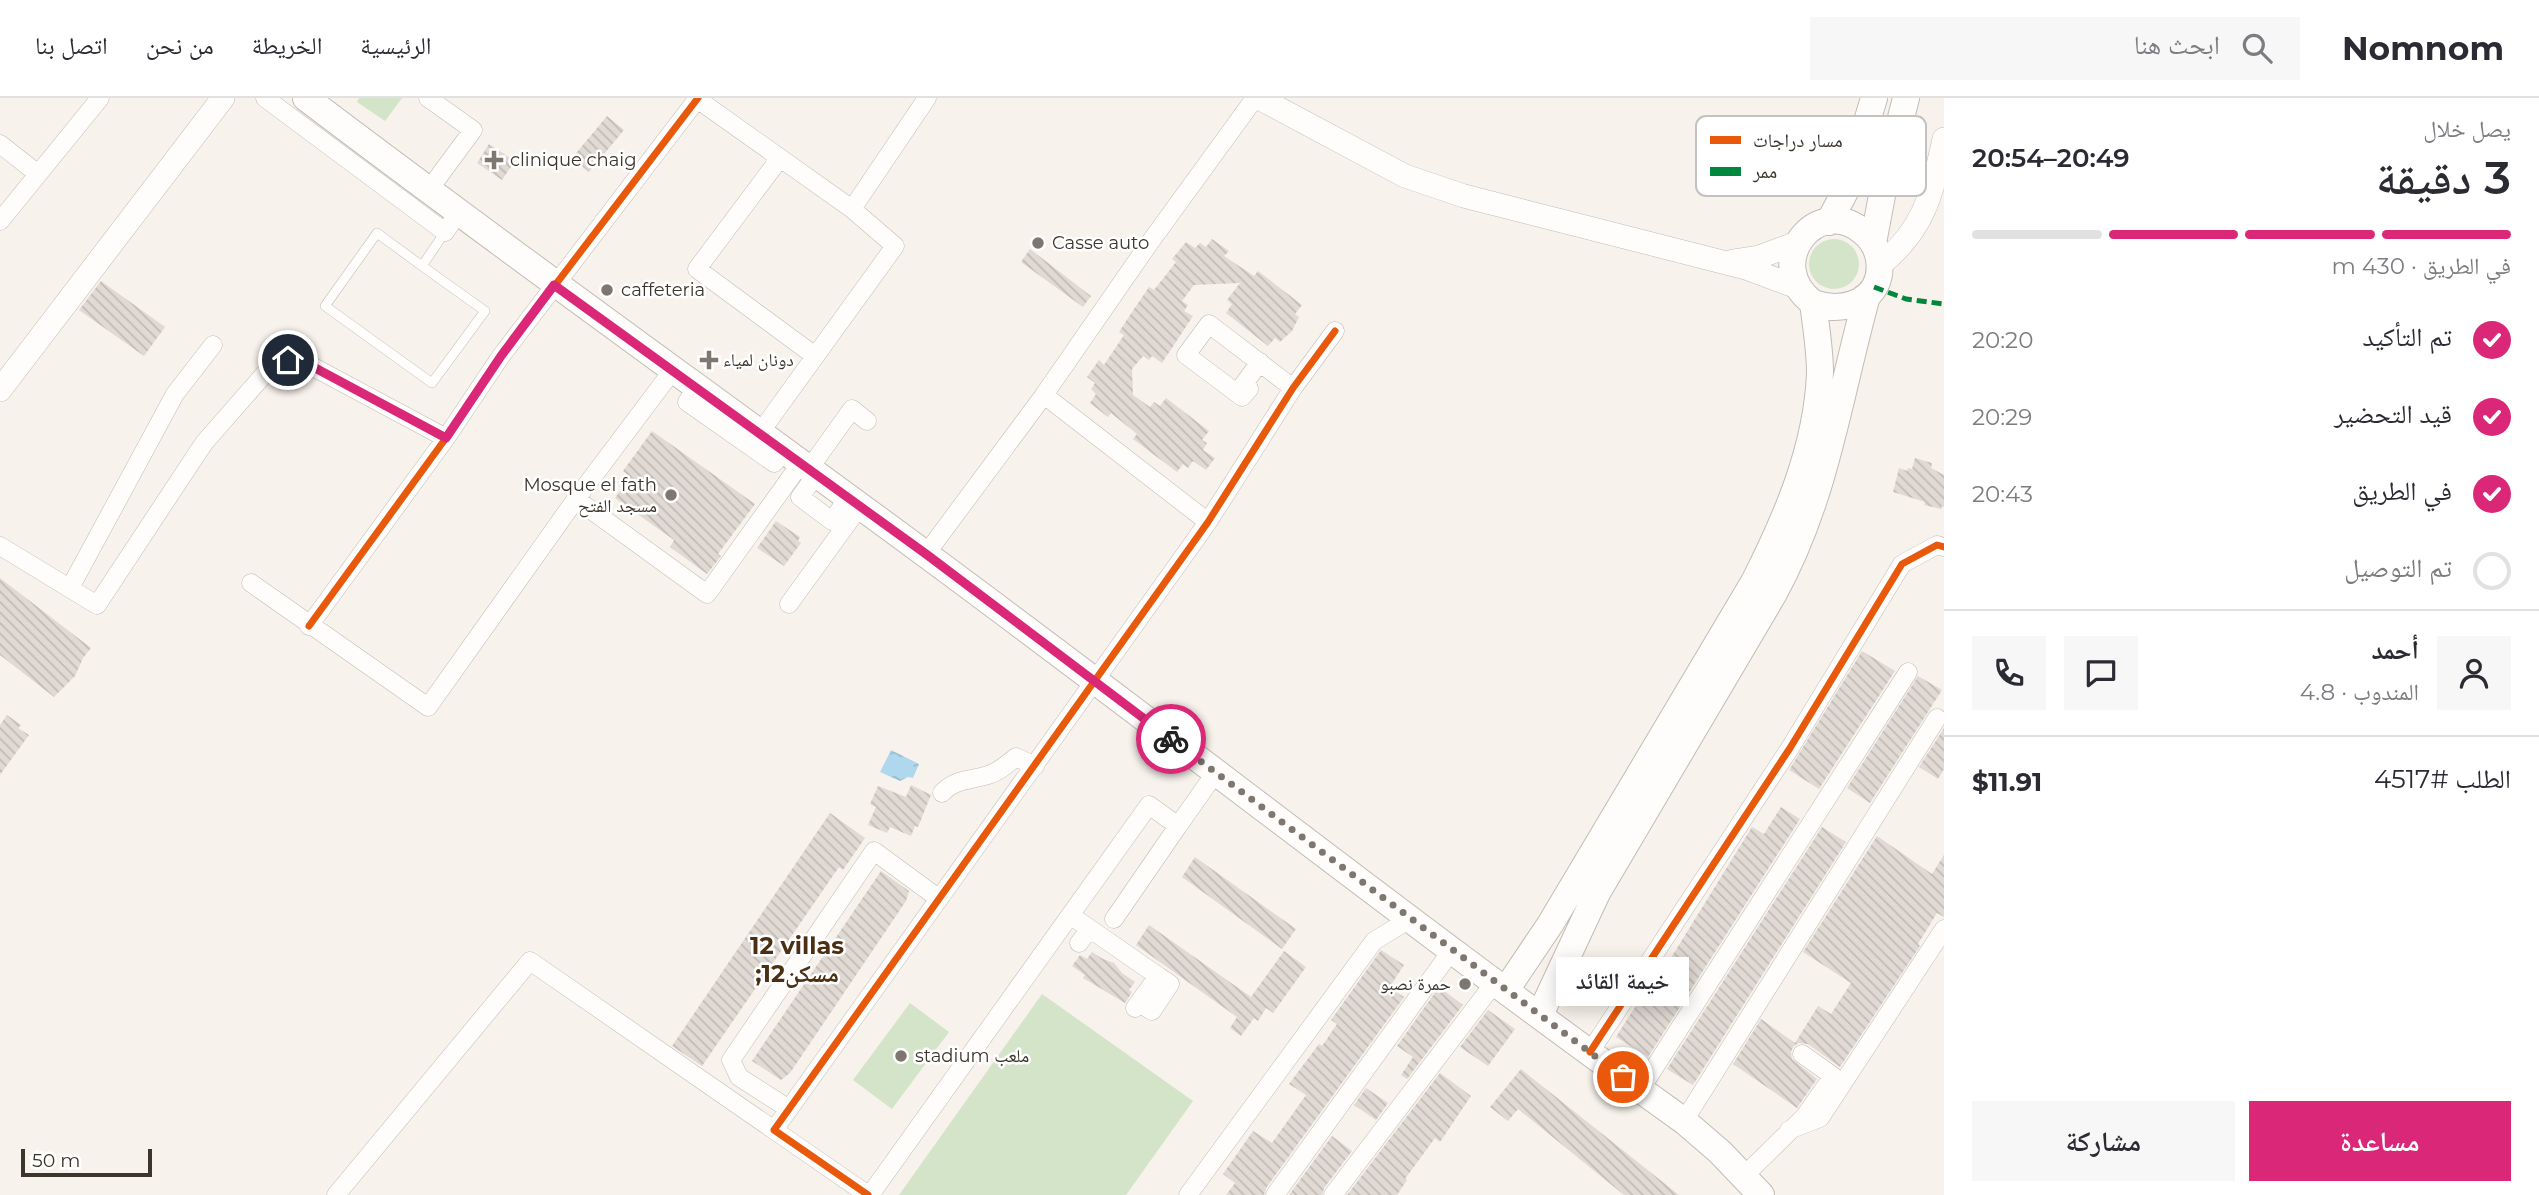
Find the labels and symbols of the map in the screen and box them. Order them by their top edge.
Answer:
legend [1696,116,1926,196]
text: مسار دراجات [1753,129,1843,152]
place label: clinique chaig [510,149,637,171]
marker: clinique chaig [484,150,504,170]
text: ممر [1752,160,1777,183]
place label: Casse auto [1052,232,1149,254]
marker: Casse auto [1030,235,1046,251]
place label: caffeteria [621,279,705,301]
marker: caffeteria [599,282,615,298]
pin [258,330,318,390]
place label: دونان لمياء [723,349,794,371]
marker: دونان لمياء [701,352,717,368]
place label: Mosque el fath مسجد الفتح [523,474,657,518]
marker: Mosque el fath مسجد الفتح [663,487,679,503]
courier [1136,704,1206,774]
district label: 12 villas ;12مسكن [750,931,844,988]
callout: خيمة القائد [1556,958,1690,1007]
place label: حمرة نصبو [1380,973,1451,995]
marker: حمرة نصبو [1457,976,1473,992]
place label: stadium ملعب [915,1045,1029,1067]
pin [1593,1047,1653,1107]
marker: stadium ملعب [893,1048,909,1064]
scale bar [21,1146,152,1178]

